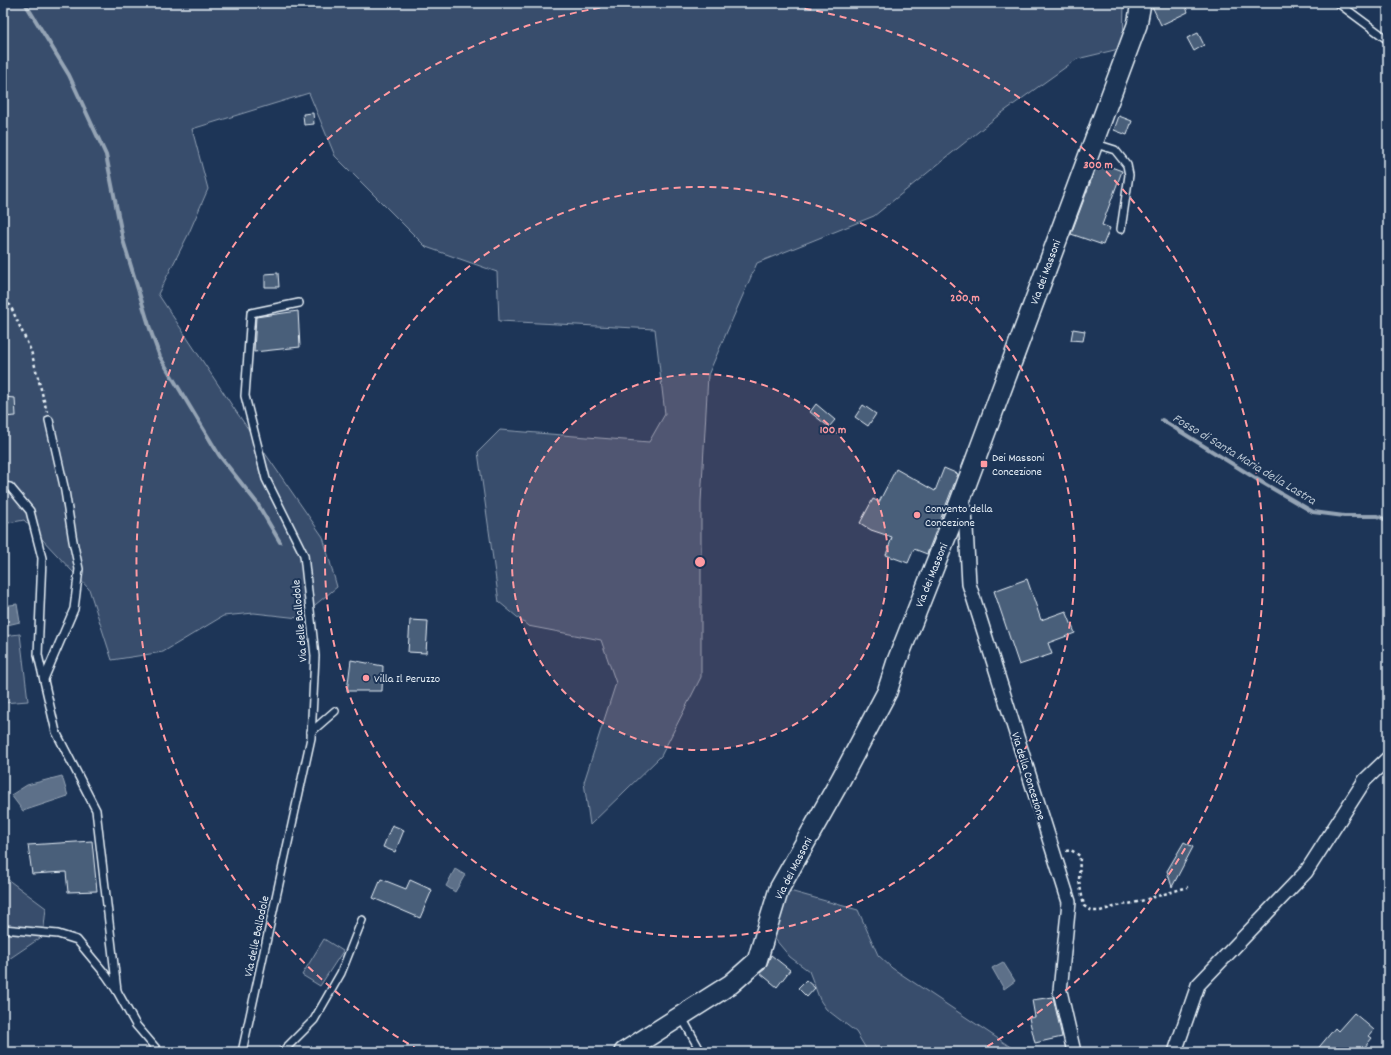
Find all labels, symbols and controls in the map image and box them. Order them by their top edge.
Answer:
text: 300 m [1083,157,1113,174]
street label: Via dei Massoni [1027,238,1066,307]
text: 200 m [950,290,980,307]
water label: Fosso di Santa Maria della Lastra [1168,410,1320,511]
text: 100 m [820,422,846,439]
place label: Dei Massoni Concezione [992,450,1044,481]
marker: Dei Massoni Concezione [979,459,989,469]
place label: Convento della Concezione [925,501,993,532]
marker: Convento della Concezione [912,510,922,520]
street label: Via dei Massoni [912,541,953,610]
centre of rings [693,555,707,569]
street label: Via delle Ballodole [288,579,313,663]
place label: Villa Il Peruzzo [374,671,440,688]
marker: Villa Il Peruzzo [361,673,371,683]
street label: Via della Concezione [1006,730,1049,823]
street label: Via dei Massoni [771,835,817,903]
street label: Via delle Ballodole [241,894,274,978]

